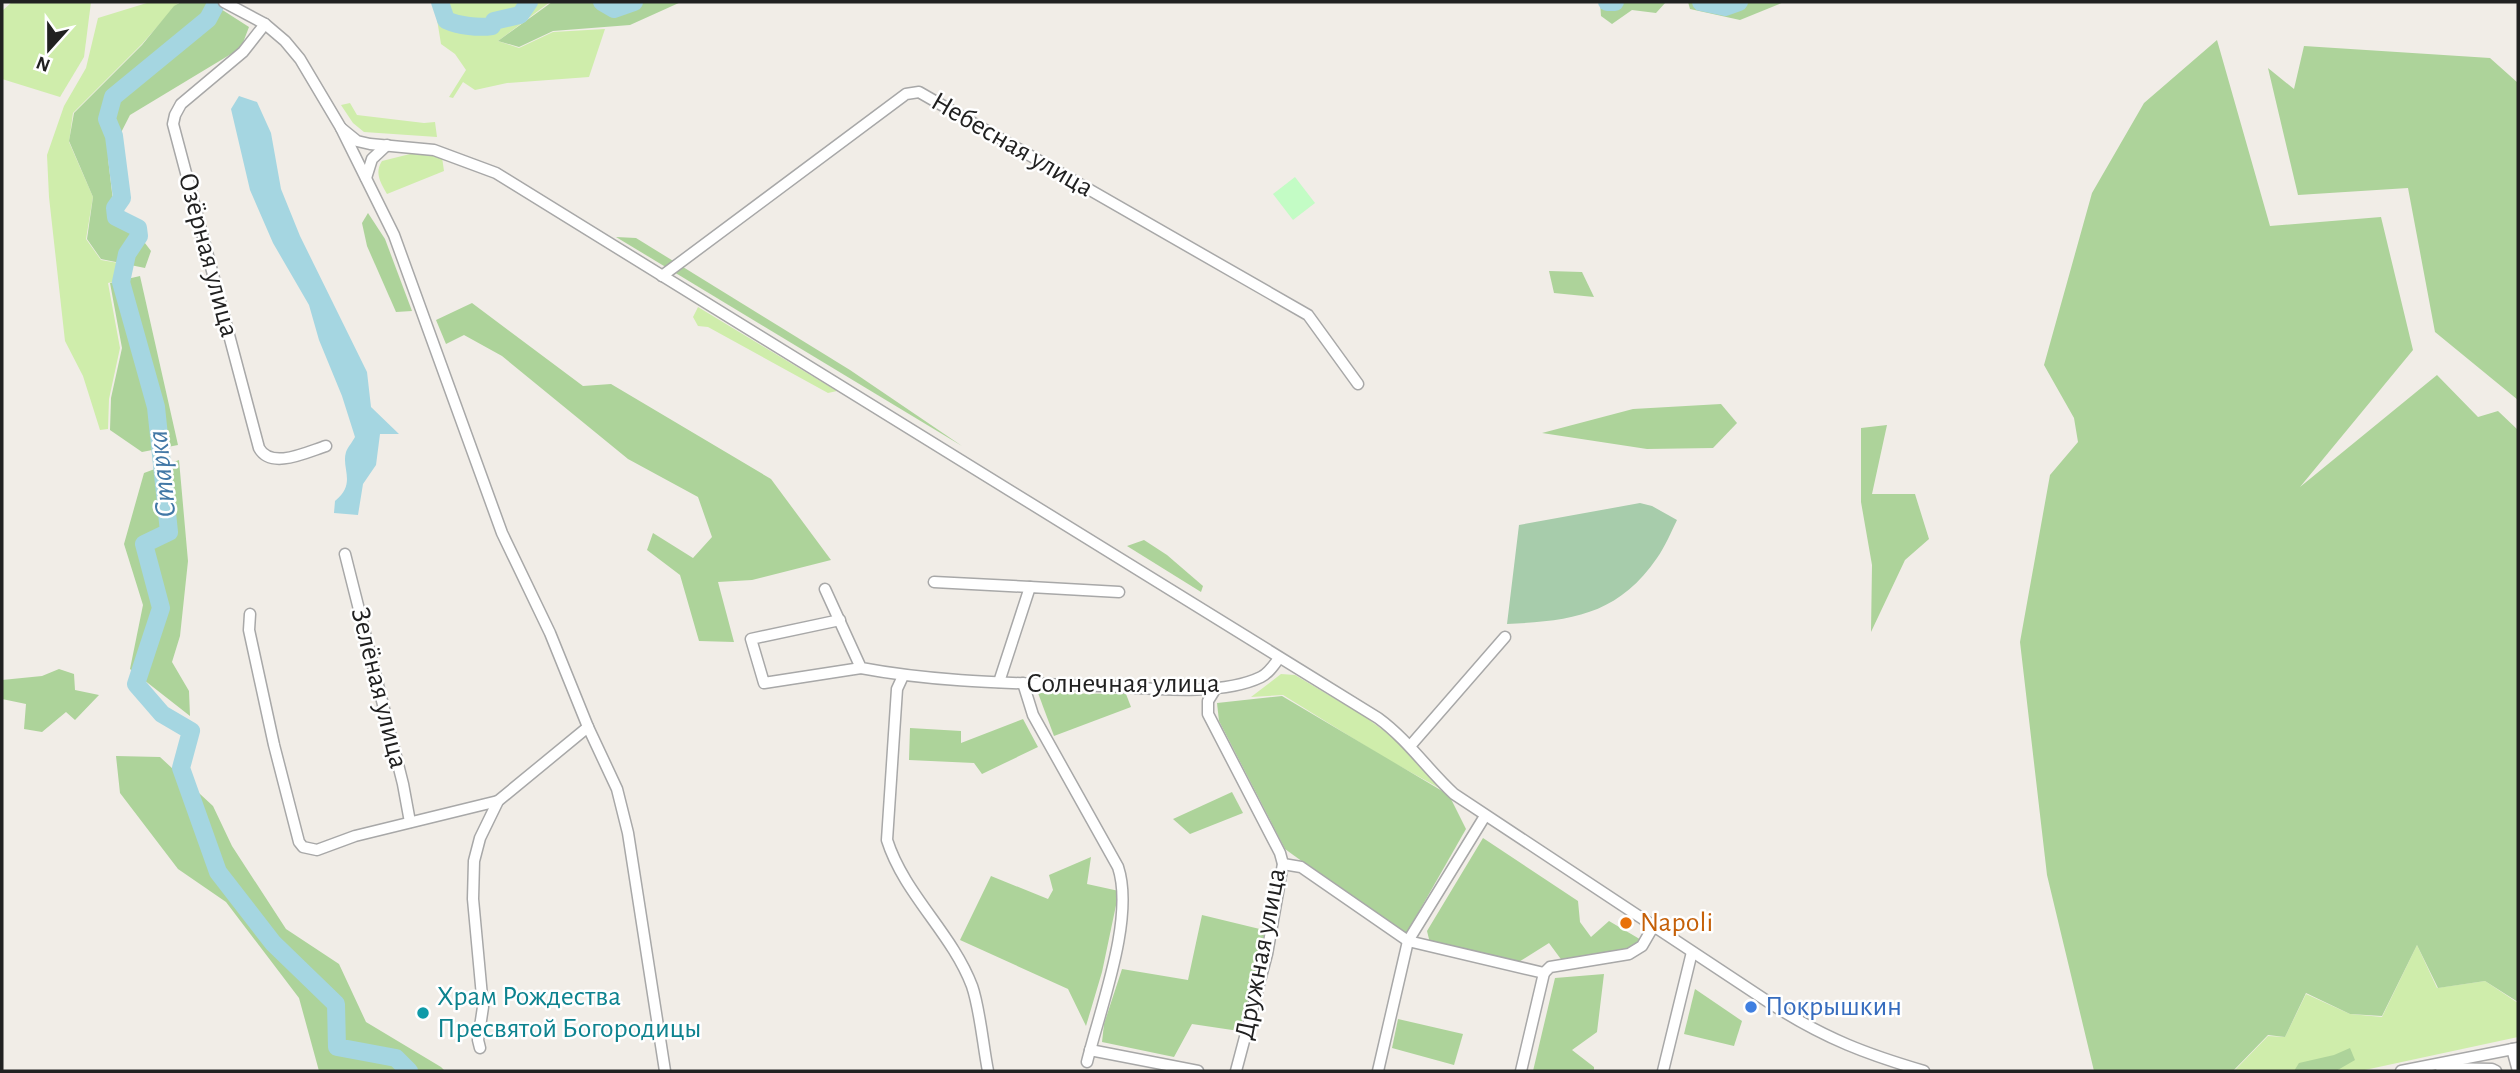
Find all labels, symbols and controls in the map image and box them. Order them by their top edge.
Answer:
north arrow [14,14,84,84]
text: N [34,52,53,75]
street label: Небесная улица [926,87,1098,203]
street label: Озёрная улица [173,170,243,340]
water label: Старка [142,429,182,519]
street label: Зелёная улица [345,605,413,772]
street label: Солнечная улица [1026,670,1220,698]
street label: Дружная улица [1231,866,1291,1042]
place label: Napoli [1640,909,1713,937]
marker: Napoli [1618,915,1634,931]
place label: Храм Рождества Пресвятой Богородицы [437,983,702,1043]
place label: Покрышкин [1765,993,1902,1021]
marker: Покрышкин [1743,999,1759,1015]
marker: Храм Рождества Пресвятой Богородицы [415,1005,431,1021]

